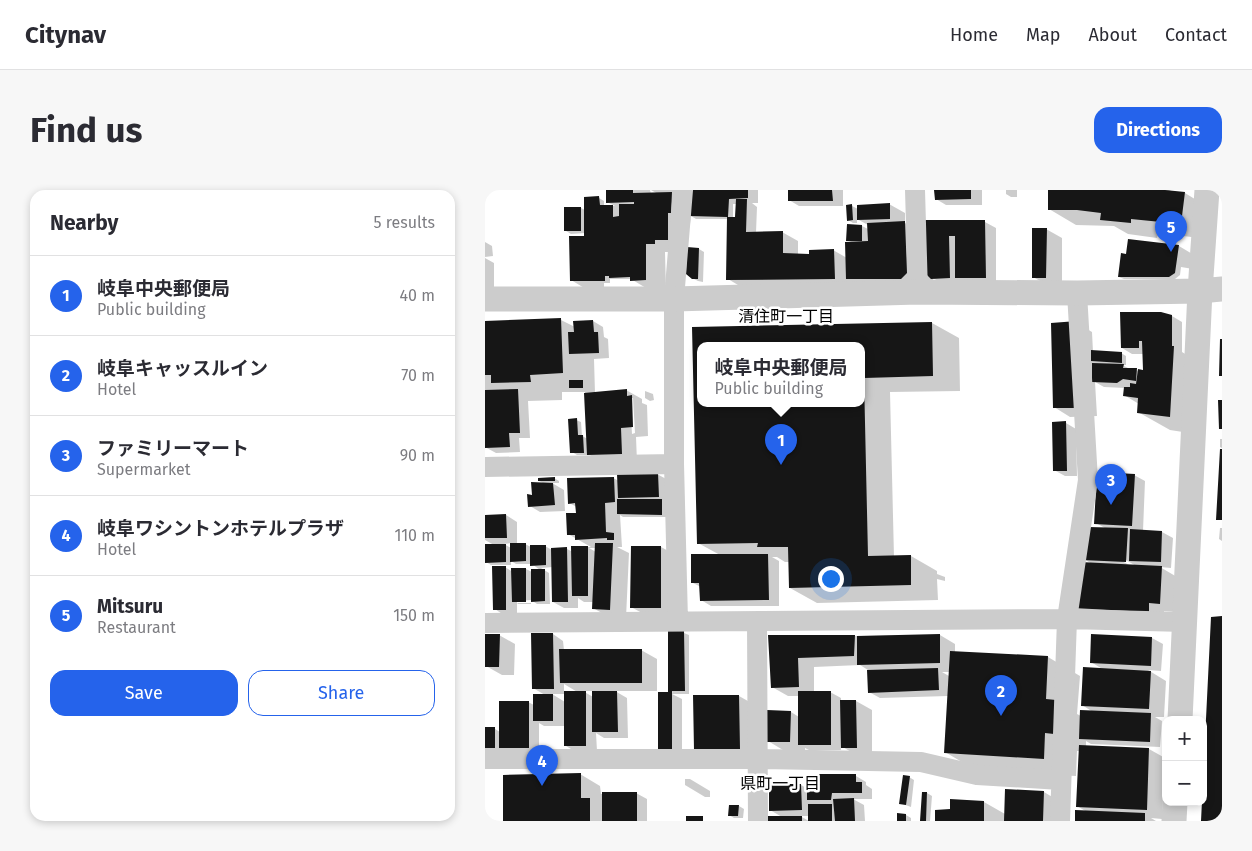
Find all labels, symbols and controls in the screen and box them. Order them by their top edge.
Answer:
text: Citynav [25,21,106,49]
text: Home [950,24,998,46]
text: Map [1026,24,1060,46]
text: About [1088,24,1137,46]
text: Contact [1165,24,1227,46]
button: Directions [1094,107,1222,153]
text: Find us [30,109,142,151]
text: Nearby [50,210,118,236]
pin: 5 [1155,211,1187,252]
text: 5 results [374,213,435,232]
text: 岐阜中央郵便局 [97,277,230,300]
text: 1 [62,286,70,305]
text: 40 m [400,286,435,305]
text: Public building [97,300,205,319]
district label: 清住町一丁目 [738,307,834,326]
popup [697,342,865,407]
text: 岐阜中央郵便局 [714,356,848,379]
text: 岐阜キャッスルイン [97,357,268,380]
text: 2 [62,366,70,385]
text: 70 m [401,366,435,385]
text: Public building [714,379,823,398]
text: Hotel [97,380,136,399]
pin: 1 [765,424,797,465]
text: ファミリーマート [97,437,249,460]
text: 3 [62,446,70,465]
text: 90 m [400,446,435,465]
text: Supermarket [97,460,191,479]
pin: 3 [1095,464,1127,505]
text: 岐阜ワシントンホテルプラザ [97,517,344,540]
text: 4 [61,526,71,545]
text: 110 m [394,526,435,545]
text: Hotel [97,540,136,559]
your location [818,566,844,592]
text: Mitsuru [97,595,163,618]
text: 5 [62,606,70,625]
text: 150 m [393,606,435,625]
text: Restaurant [97,618,176,637]
button: Save [50,670,238,716]
button: Share [248,670,435,716]
pin: 2 [985,675,1017,716]
map controls [1162,716,1207,806]
button: + [1162,716,1207,761]
pin: 4 [526,745,558,786]
button: − [1162,761,1207,806]
district label: 県町一丁目 [740,774,820,793]

